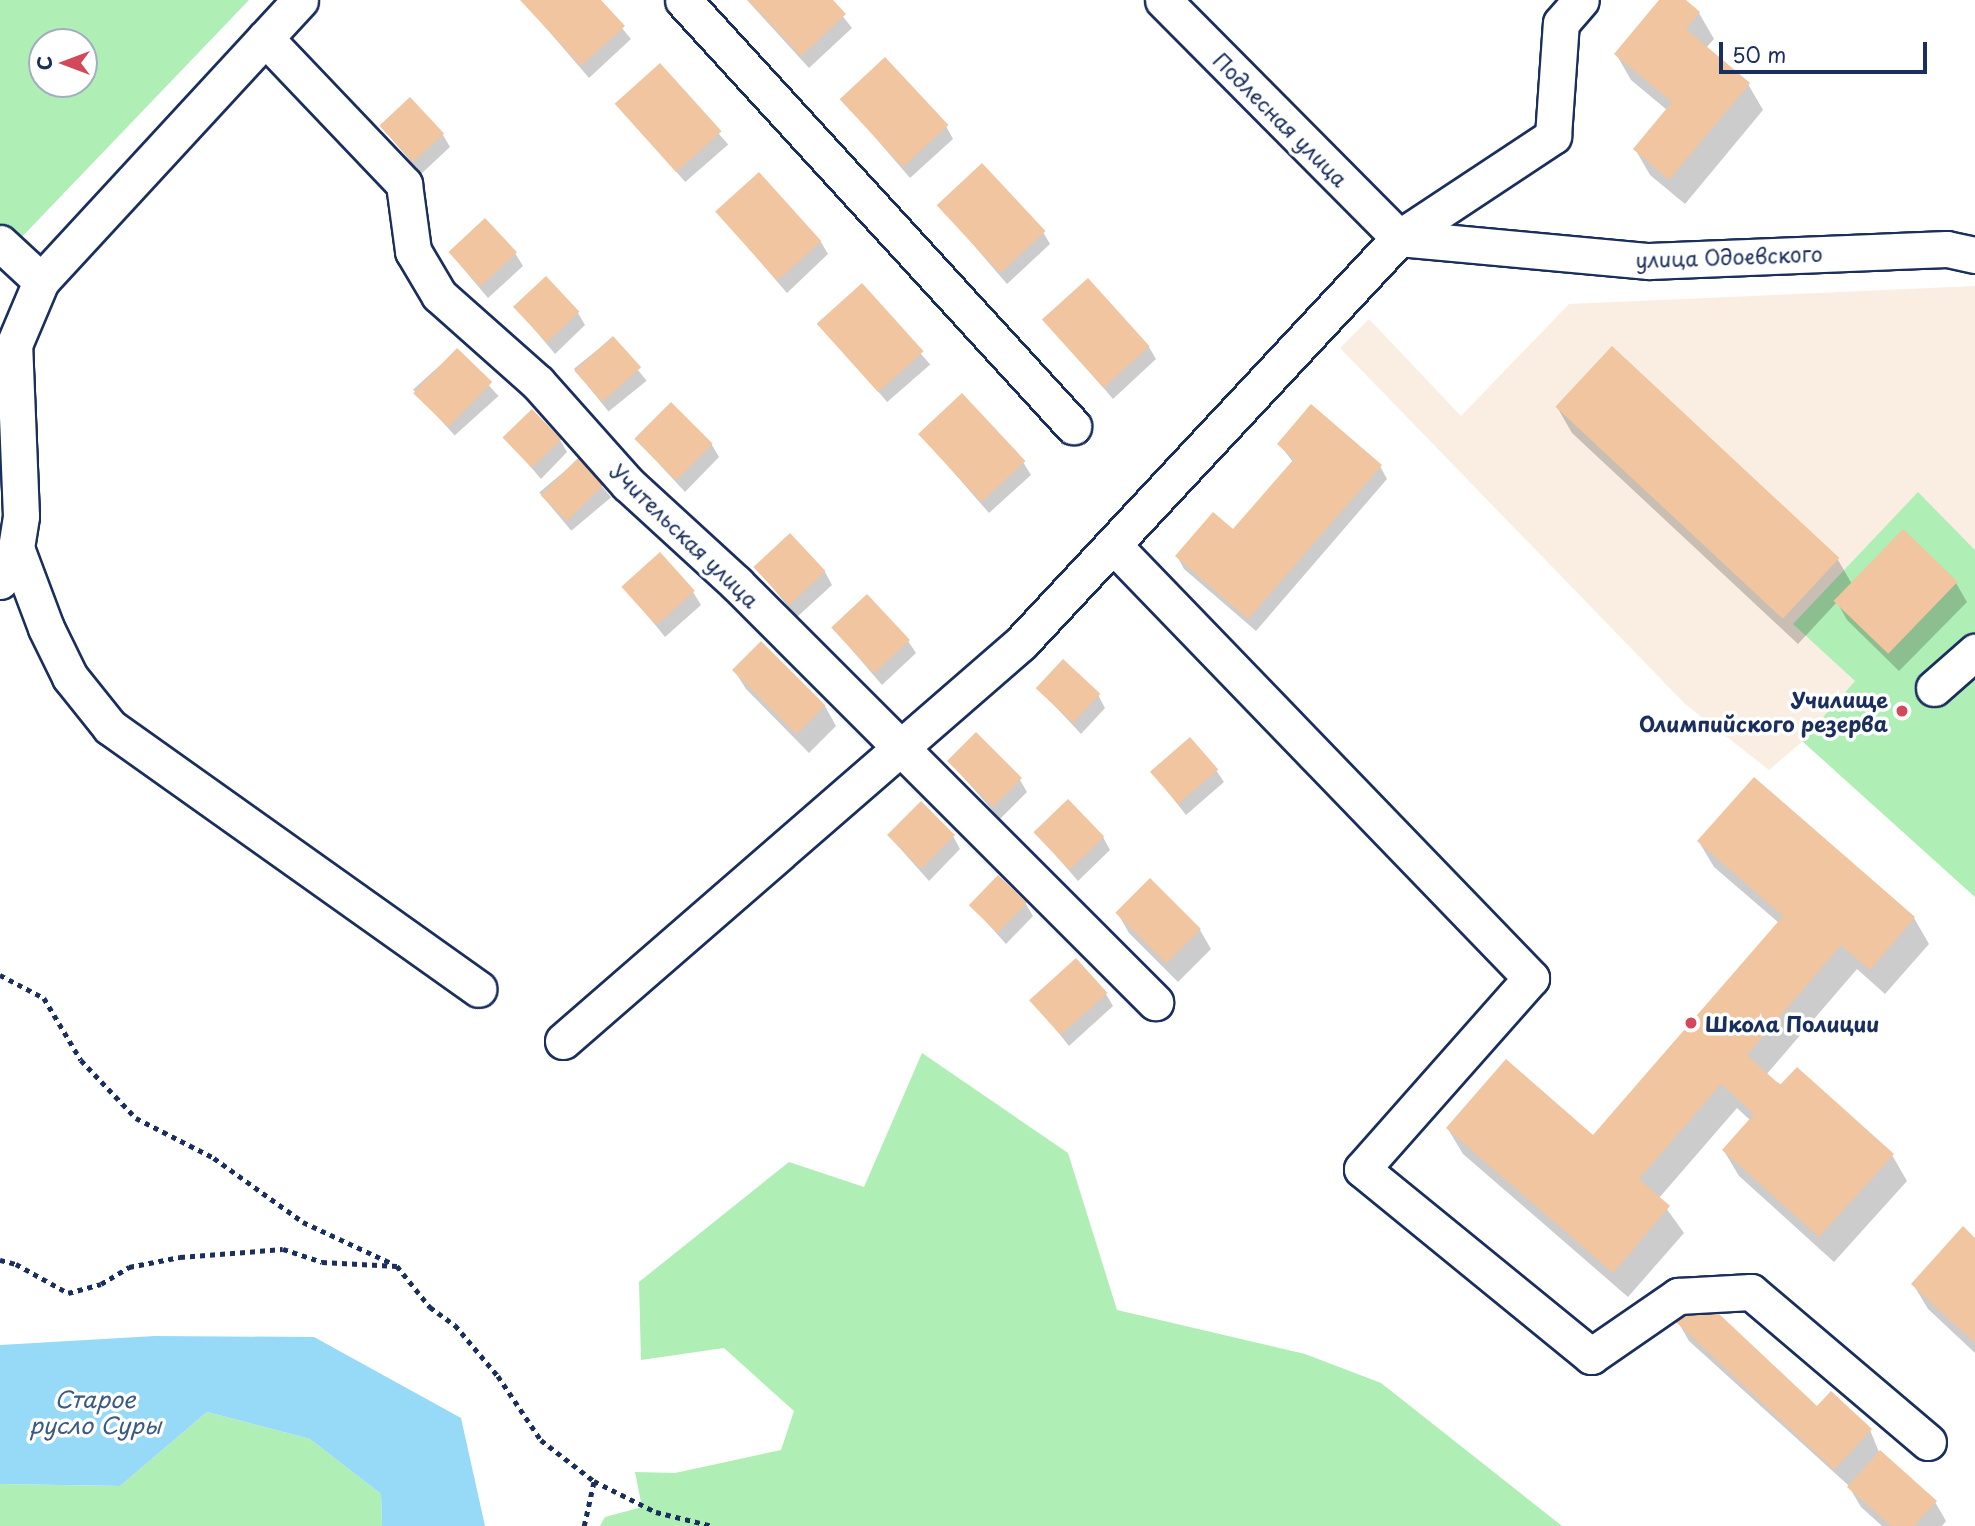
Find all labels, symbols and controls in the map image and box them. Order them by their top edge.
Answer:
north arrow [28,28,98,98]
scale bar [1723,28,1931,72]
text: 50 m [1732,38,1786,70]
street label: Подлесная улица [1208,46,1354,192]
text: С [30,56,58,70]
street label: улица Одоевского [1634,240,1824,272]
street label: Учительская улица [605,457,765,613]
place label: Училище Олимпийского резерва [1639,686,1888,736]
marker: Училище Олимпийского резерва [1894,703,1910,719]
place label: Школа Полиции [1705,1010,1880,1036]
marker: Школа Полиции [1683,1015,1699,1031]
water label: Старое русло Суры [29,1385,161,1439]

